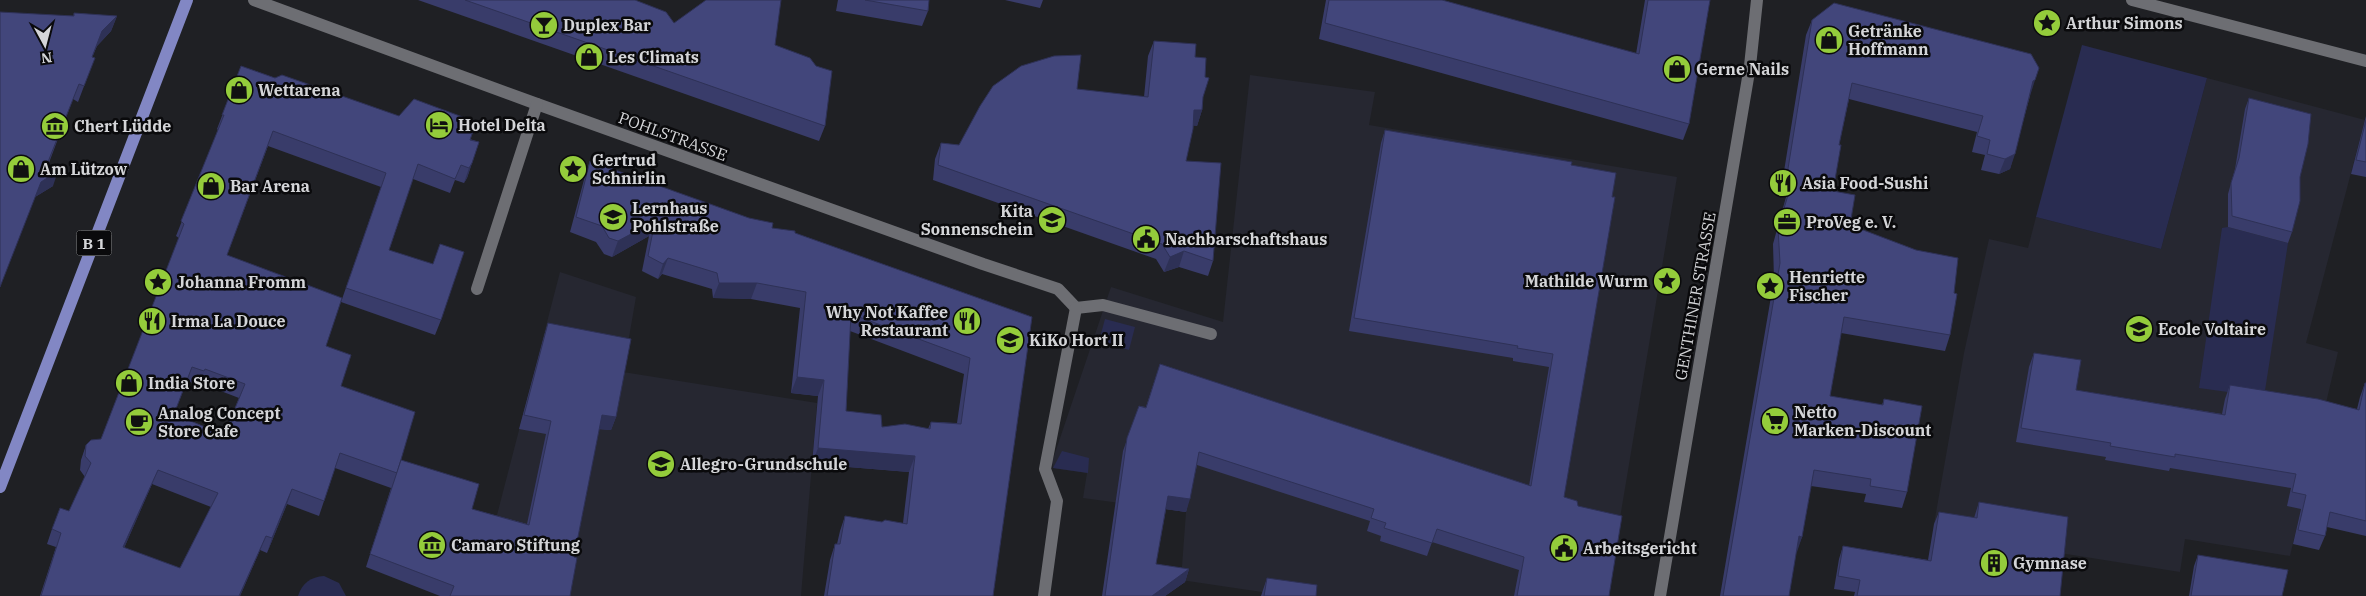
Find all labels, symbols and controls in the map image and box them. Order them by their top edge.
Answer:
place icon: Arthur Simons [2032,8,2062,38]
bar icon: Duplex Bar [529,10,559,40]
place label: Arthur Simons [2066,13,2183,33]
place label: Duplex Bar [563,15,651,35]
north arrow [20,20,70,70]
place label: Getränke Hoffmann [1848,21,1929,59]
shop icon: Getränke Hoffmann [1814,25,1844,55]
shop icon: Les Climats [574,42,604,72]
place label: Les Climats [608,47,699,67]
text: N [40,48,53,68]
shop icon: Gerne Nails [1662,54,1692,84]
place label: Gerne Nails [1696,59,1789,79]
shop icon: Wettarena [224,75,254,105]
place label: Wettarena [258,80,341,100]
street label: POHLSTRASSE [616,107,730,165]
hotel icon: Hotel Delta [424,110,454,140]
museum icon: Chert Lüdde [40,111,70,141]
place label: Hotel Delta [458,115,546,135]
place label: Chert Lüdde [74,116,171,136]
place label: Gertrud Schnirlin [592,150,666,188]
shop icon: Am Lützow [6,154,36,184]
place icon: Gertrud Schnirlin [558,154,588,184]
place label: Am Lützow [40,159,128,179]
restaurant icon: Asia Food-Sushi [1768,168,1798,198]
shop icon: Bar Arena [196,171,226,201]
place label: Asia Food-Sushi [1802,173,1928,193]
place label: Bar Arena [230,176,310,196]
place label: Lernhaus Pohlstraße [632,198,719,236]
place label: Kita Sonnenschein [921,201,1033,239]
school or university icon: Lernhaus Pohlstraße [598,202,628,232]
school or university icon: Kita Sonnenschein [1037,205,1067,235]
office icon: ProVeg e. V. [1772,207,1802,237]
street label: GENTHINER STRASSE [1670,210,1720,382]
place label: ProVeg e. V. [1806,212,1896,232]
public building icon: Nachbarschaftshaus [1131,224,1161,254]
place label: Nachbarschaftshaus [1165,229,1327,249]
road number: B 1 [76,230,112,256]
place icon: Mathilde Wurm [1652,266,1682,296]
place icon: Johanna Fromm [143,267,173,297]
place label: Henriette Fischer [1789,267,1865,305]
place label: Mathilde Wurm [1525,271,1648,291]
place icon: Henriette Fischer [1755,271,1785,301]
place label: Johanna Fromm [177,272,307,292]
place label: Why Not Kaffee Restaurant [826,302,948,340]
restaurant icon: Irma La Douce [137,306,167,336]
restaurant icon: Why Not Kaffee Restaurant [952,306,982,336]
place label: Irma La Douce [171,311,286,331]
school or university icon: Ecole Voltaire [2124,314,2154,344]
place label: Ecole Voltaire [2158,319,2266,339]
school or university icon: KiKo Hort II [995,325,1025,355]
place label: KiKo Hort II [1029,330,1124,350]
shop icon: India Store [114,368,144,398]
place label: India Store [148,373,235,393]
place label: Netto Marken-Discount [1794,402,1931,440]
place label: Analog Concept Store Cafe [158,403,280,441]
supermarket icon: Netto Marken-Discount [1760,406,1790,436]
cafe icon: Analog Concept Store Cafe [124,407,154,437]
school or university icon: Allegro-Grundschule [646,449,676,479]
place label: Allegro-Grundschule [680,454,847,474]
museum icon: Camaro Stiftung [417,530,447,560]
public building icon: Arbeitsgericht [1549,533,1579,563]
place label: Camaro Stiftung [451,535,581,555]
place label: Arbeitsgericht [1583,538,1697,558]
building icon: Gymnase [1979,548,2009,578]
place label: Gymnase [2013,553,2087,573]

